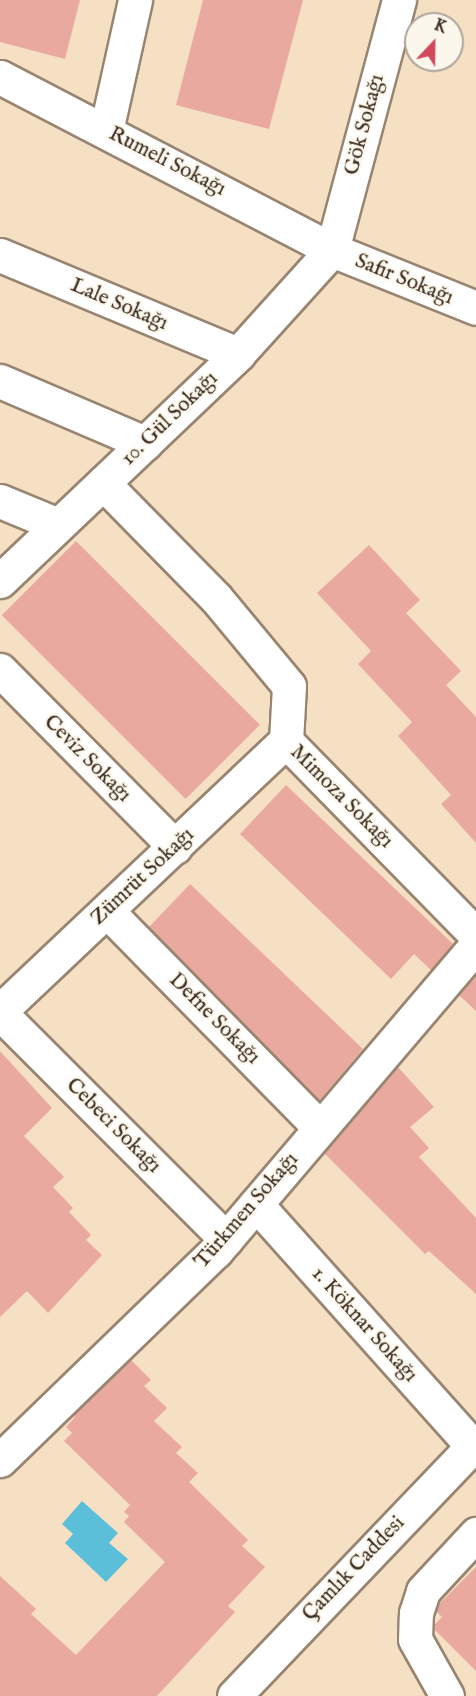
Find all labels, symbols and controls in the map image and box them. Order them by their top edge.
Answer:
north arrow [404,12,464,72]
text: K [431,16,449,39]
street label: Gök Sokağı [339,72,391,178]
street label: Rumeli Sokağı [104,122,230,202]
street label: Safir Sokağı [351,249,457,311]
street label: Lale Sokağı [67,273,171,337]
street label: 10. Gül Sokağı [117,367,223,471]
street label: Ceviz Sokağı [38,710,136,808]
street label: Mimoza Sokağı [284,740,398,854]
street label: Zümrüt Sokağı [86,823,200,931]
street label: Defne Sokağı [163,968,265,1070]
street label: Cebeci Sokağı [60,1073,166,1179]
street label: Türkmen Sokağı [190,1148,304,1274]
street label: 1. Köknar Sokağı [306,1262,422,1388]
street label: Çamlık Caddesi [297,1511,411,1627]

